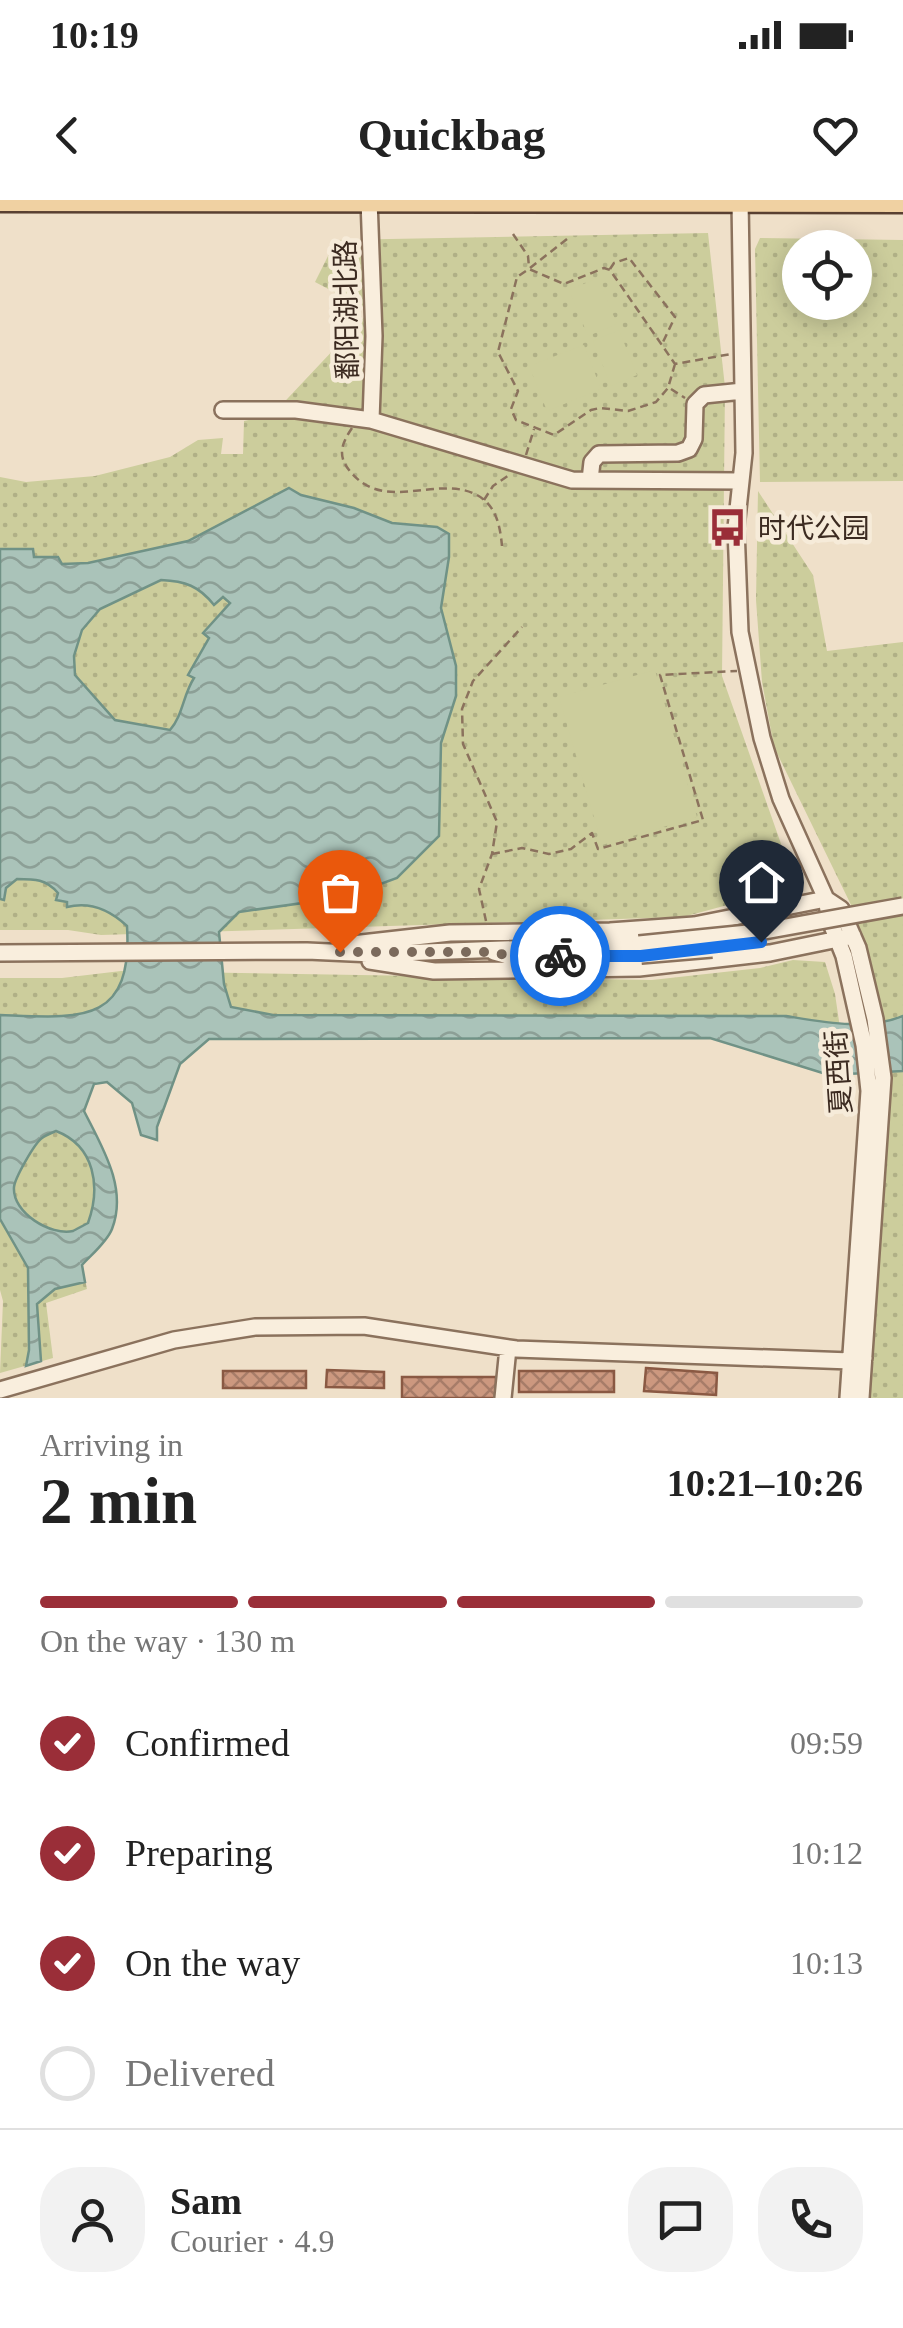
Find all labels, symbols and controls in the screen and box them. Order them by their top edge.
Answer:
text: 10:19 [50,14,139,56]
icon: back [40,108,95,163]
icon: heart [808,108,863,163]
text: Quickbag [358,110,545,160]
map controls [782,230,872,320]
button: locate [782,230,872,320]
street label: 鄱阳湖北路 [330,240,363,380]
bus stop icon: 时代公园 [707,507,749,549]
place label: 时代公园 [758,513,870,544]
pin [719,840,804,943]
pin [298,850,383,953]
icon: home [734,855,789,910]
icon: bag [313,865,368,920]
courier [510,906,610,1006]
icon: bike [533,929,588,984]
street label: 夏西街 [820,1029,857,1115]
text: Arriving in [40,1427,183,1463]
text: 10:21–10:26 [667,1462,863,1504]
text: 2 min [40,1465,197,1537]
text: On the way · 130 m [40,1623,295,1659]
icon: check [40,1716,95,1771]
text: Confirmed [125,1722,290,1764]
text: 09:59 [790,1725,863,1761]
icon: check [40,1826,95,1881]
text: Preparing [125,1832,273,1874]
text: 10:12 [790,1835,863,1871]
icon: check [40,1936,95,1991]
text: On the way [125,1942,300,1984]
text: 10:13 [790,1945,863,1981]
text: Delivered [125,2052,275,2094]
button: person [40,2167,145,2272]
button: chat [628,2167,733,2272]
button: phone [758,2167,863,2272]
text: Sam [170,2180,242,2222]
text: Courier · 4.9 [170,2223,334,2259]

